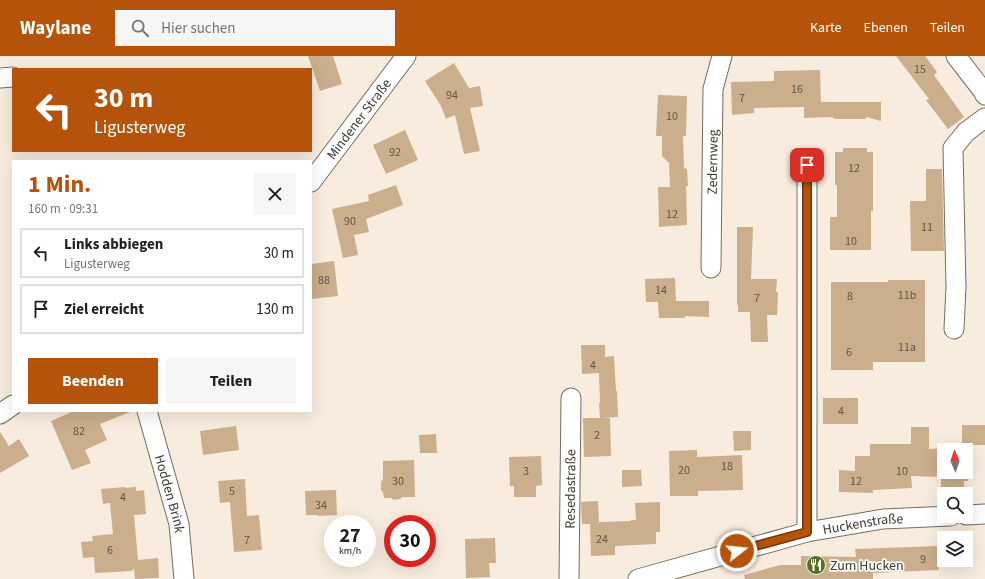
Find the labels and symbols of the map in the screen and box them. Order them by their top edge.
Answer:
house number: 15 [914,61,926,78]
street label: Mindener Straße [322,75,397,164]
house number: 16 [791,81,803,98]
house number: 94 [446,87,458,104]
house number: 7 [739,90,745,107]
house number: 10 [666,108,678,125]
street label: Zedernweg [703,129,724,195]
house number: 92 [389,144,401,161]
pin [790,148,824,182]
house number: 12 [848,160,860,177]
house number: 12 [666,206,678,223]
house number: 90 [344,213,356,230]
house number: 11 [921,219,933,236]
house number: 10 [845,233,857,250]
house number: 88 [318,272,330,289]
house number: 14 [655,282,667,299]
house number: 11b [898,287,917,304]
house number: 8 [847,288,853,305]
house number: 7 [754,290,760,307]
house number: 11a [898,339,916,356]
house number: 6 [846,344,852,361]
house number: 4 [590,357,596,374]
house number: 4 [838,403,844,420]
house number: 82 [73,423,85,440]
house number: 2 [594,427,600,444]
north arrow [937,443,973,479]
street label: Resedastraße [561,449,581,529]
street label: Hodden Brink [149,452,189,534]
house number: 18 [721,458,733,475]
house number: 20 [678,462,690,479]
house number: 3 [523,463,529,480]
house number: 10 [896,463,908,480]
house number: 30 [392,473,404,490]
house number: 12 [850,473,862,490]
house number: 5 [229,483,235,500]
house number: 4 [120,489,126,506]
house number: 34 [315,497,327,514]
street label: Huckenstraße [821,509,904,540]
speed limit sign: 30 [384,515,436,567]
position arrow [716,530,758,572]
house number: 24 [596,531,608,548]
house number: 7 [244,532,250,549]
house number: 6 [107,542,113,559]
house number: 9 [920,551,926,568]
restaurant icon: Zum Hucken [805,554,827,576]
place label: Zum Hucken [830,556,904,576]

